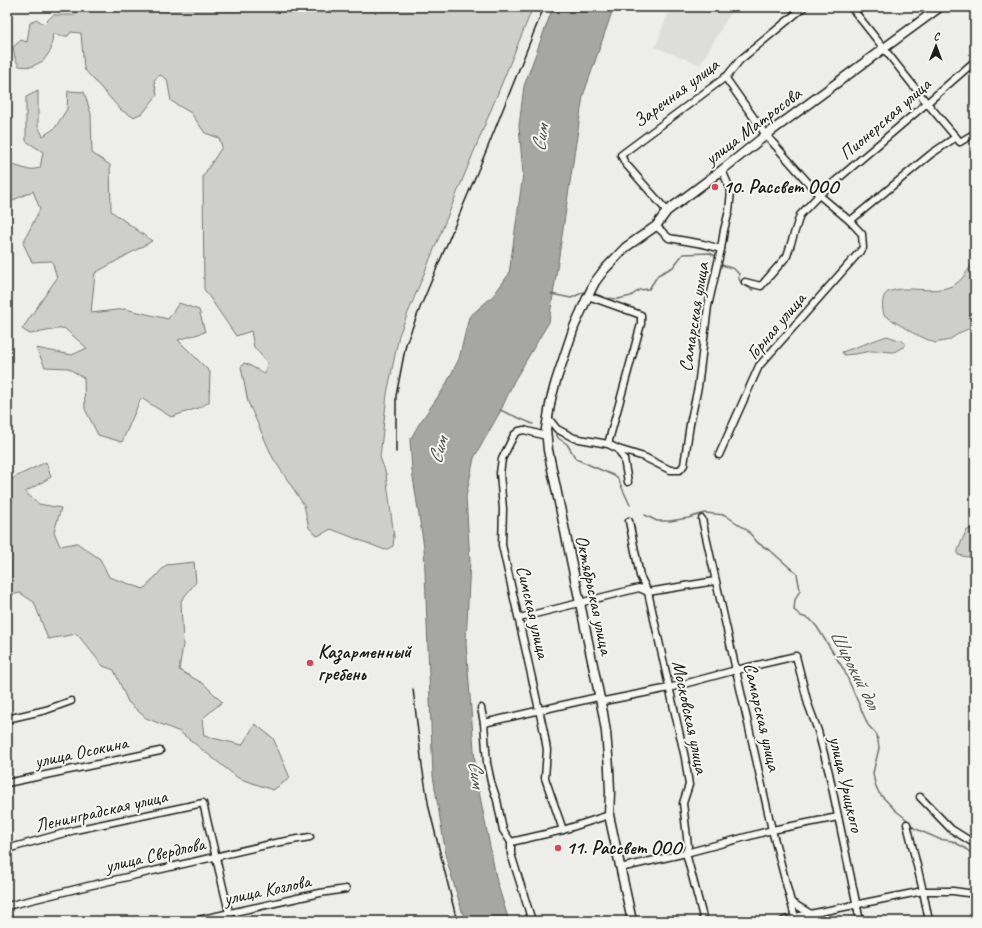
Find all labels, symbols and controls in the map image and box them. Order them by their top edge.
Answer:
north arrow [916,26,956,66]
text: С [933,29,941,43]
street label: Заречная улица [628,52,725,133]
street label: Пионерская улица [834,72,937,165]
street label: улица Матросова [699,81,808,171]
water label: Сим [526,120,555,153]
place label: 10. Рассвет ООО [723,175,841,199]
marker: 10. Рассвет ООО [710,182,720,192]
street label: Самарская улица [674,259,715,373]
street label: Горная улица [741,286,812,364]
water label: Сим [422,431,455,467]
street label: Октябрьская улица [570,533,619,659]
street label: Симская улица [511,563,556,663]
water label: Широкий дол [824,625,887,715]
place label: Казарменный гребень [318,640,413,686]
marker: Казарменный гребень [305,658,315,668]
street label: Московская улица [666,658,714,777]
street label: Самарская улица [738,661,786,775]
street label: улица Осокина [31,730,132,774]
street label: улица Урицкого [823,733,869,836]
water label: Сим [463,759,491,791]
street label: Ленинградская улица [33,784,171,838]
street label: улица Свердлова [102,831,209,878]
place label: 11. Рассвет ООО [566,836,684,860]
marker: 11. Рассвет ООО [553,843,563,853]
street label: улица Козлова [220,869,315,911]

